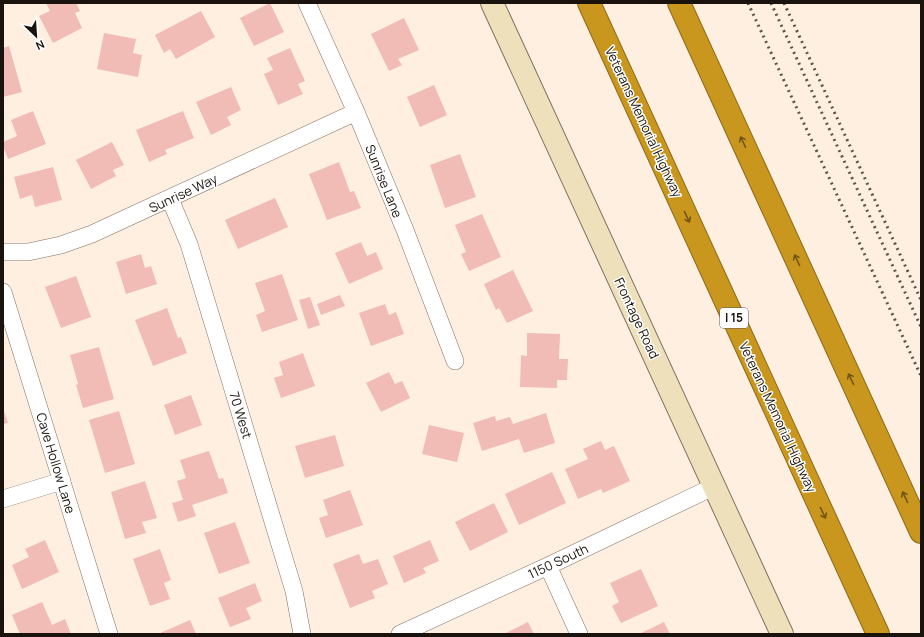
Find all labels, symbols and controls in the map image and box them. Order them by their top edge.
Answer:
north arrow [16,16,56,56]
text: N [34,37,47,54]
street label: Veterans Memorial Highway [601,44,687,200]
one-way arrow [739,136,746,148]
street label: Sunrise Lane [361,142,407,221]
street label: Sunrise Way [146,169,220,217]
one-way arrow [684,210,691,222]
one-way arrow [793,255,800,267]
street label: Frontage Road [610,274,664,362]
road number: I 15 [720,308,748,328]
street label: Veterans Memorial Highway [735,339,821,495]
one-way arrow [847,373,854,385]
street label: 70 West [225,389,257,441]
street label: Cave Hollow Lane [32,410,80,516]
one-way arrow [901,491,908,503]
one-way arrow [819,507,827,519]
street label: 1150 South [525,539,591,583]

